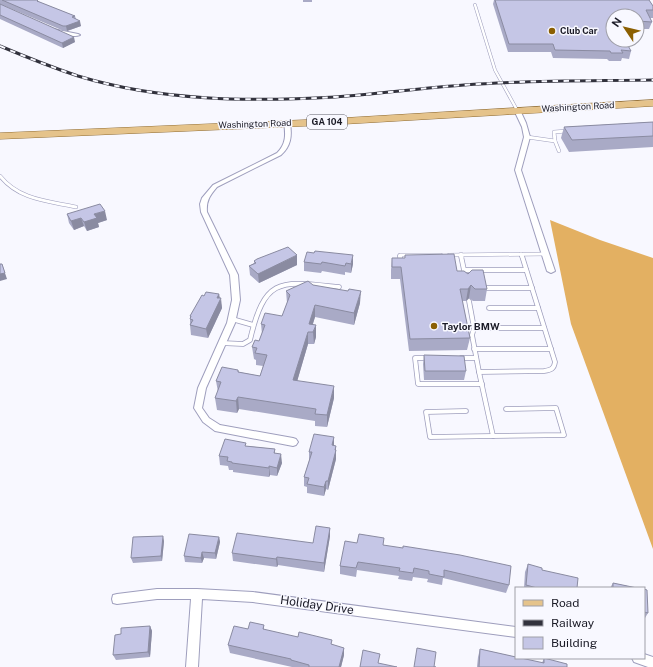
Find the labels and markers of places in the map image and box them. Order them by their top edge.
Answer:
place label: Club Car [560,25,598,36]
marker: Club Car [547,26,557,36]
place label: Taylor BMW [442,320,500,332]
marker: Taylor BMW [429,321,439,331]

